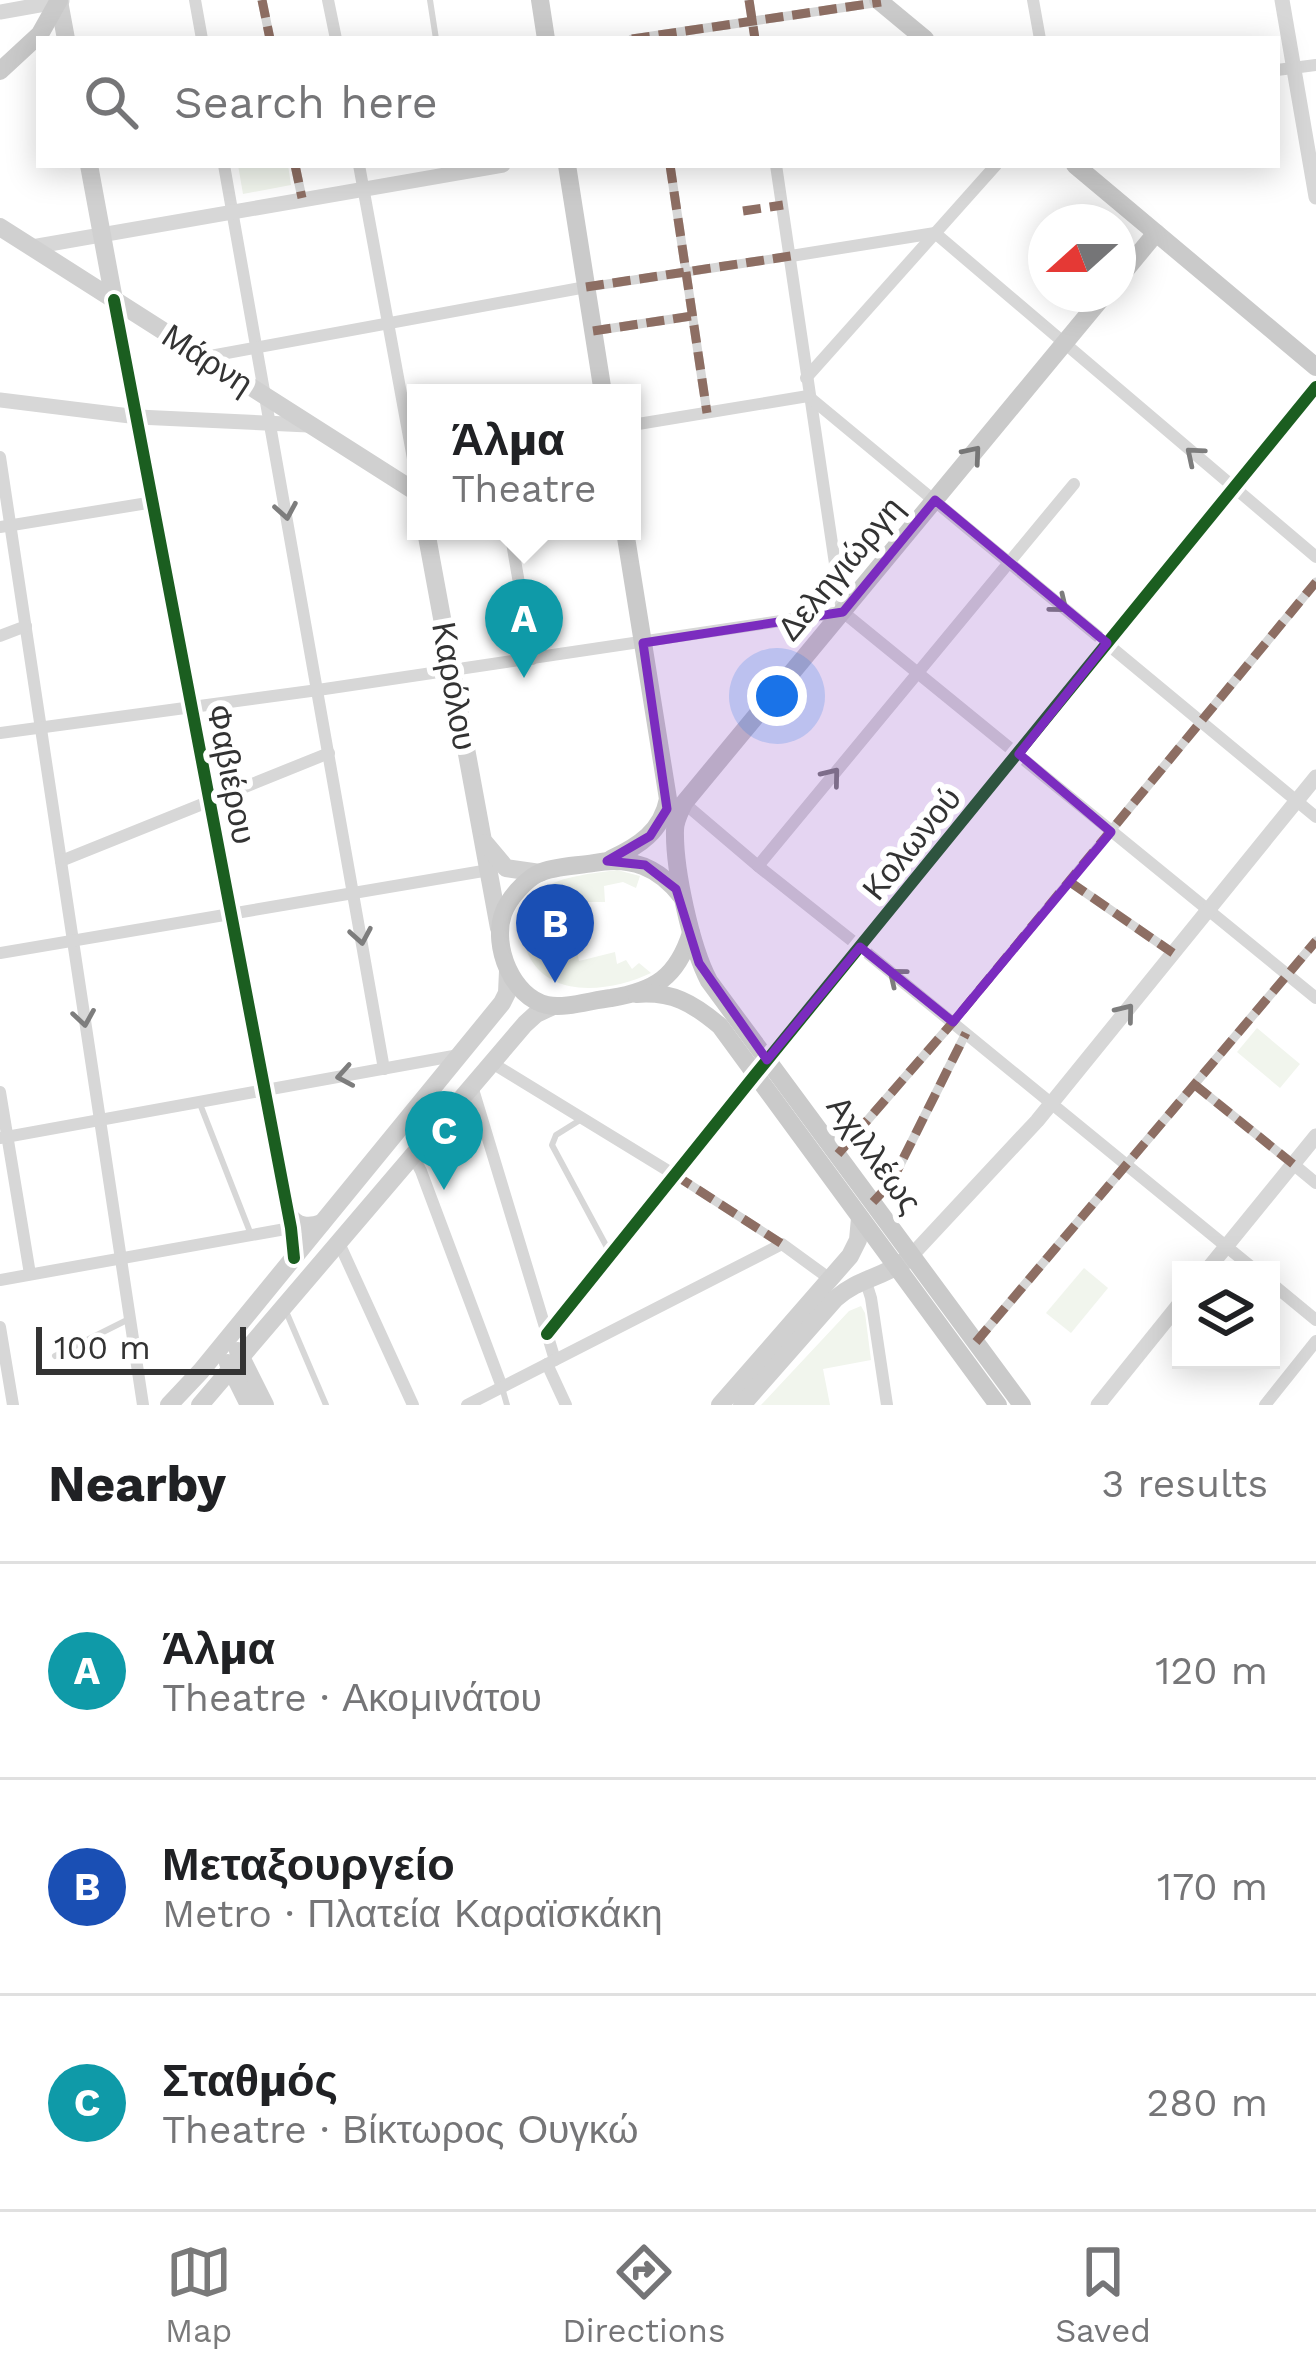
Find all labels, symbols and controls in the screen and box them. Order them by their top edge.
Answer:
search box [36,36,1280,168]
icon: search [78,69,144,135]
text: Search here [174,76,438,129]
north arrow [1028,204,1136,312]
street label: Μάρνη [155,316,260,403]
popup [407,384,641,540]
text: Άλμα [452,413,565,466]
one-way arrow [959,446,980,468]
one-way arrow [1186,448,1208,470]
text: Theatre [452,466,596,511]
street label: Δεληγιώργη [769,489,912,648]
one-way arrow [272,500,297,520]
pin: A [485,579,563,678]
one-way arrow [1046,591,1068,612]
street label: Καρόλου [424,619,485,753]
your location [747,666,807,726]
street label: Φαβιέρου [199,701,264,847]
one-way arrow [818,768,839,790]
street label: Κολωνού [854,779,969,908]
pin: B [516,884,594,983]
one-way arrow [347,926,373,946]
one-way arrow [888,969,910,990]
one-way arrow [1111,1004,1133,1026]
one-way arrow [71,1008,96,1028]
one-way arrow [335,1062,355,1087]
street label: Αχιλλέως [819,1088,930,1221]
pin: C [405,1091,483,1190]
map controls [1172,1261,1280,1369]
button: layers [1172,1261,1280,1369]
scale bar [36,1321,246,1374]
text: 100 m [54,1328,151,1367]
text: Nearby [48,1454,226,1513]
text: 3 results [1102,1461,1268,1506]
text: Άλμα [162,1622,275,1675]
text: A [74,1648,100,1693]
text: 120 m [1155,1648,1268,1693]
text: Theatre · Ακομινάτου [162,1675,542,1720]
text: Μεταξουργείο [162,1838,455,1891]
text: B [74,1864,100,1909]
text: 170 m [1157,1864,1268,1909]
text: Metro · Πλατεία Καραϊσκάκη [162,1891,663,1936]
text: Σταθμός [162,2054,338,2107]
text: C [74,2080,100,2125]
text: 280 m [1147,2080,1268,2125]
text: Theatre · Βίκτωρος Ουγκώ [162,2107,638,2152]
tab: Map [165,2239,232,2350]
tab: Directions [562,2239,725,2350]
tab: Saved [1055,2239,1151,2350]

